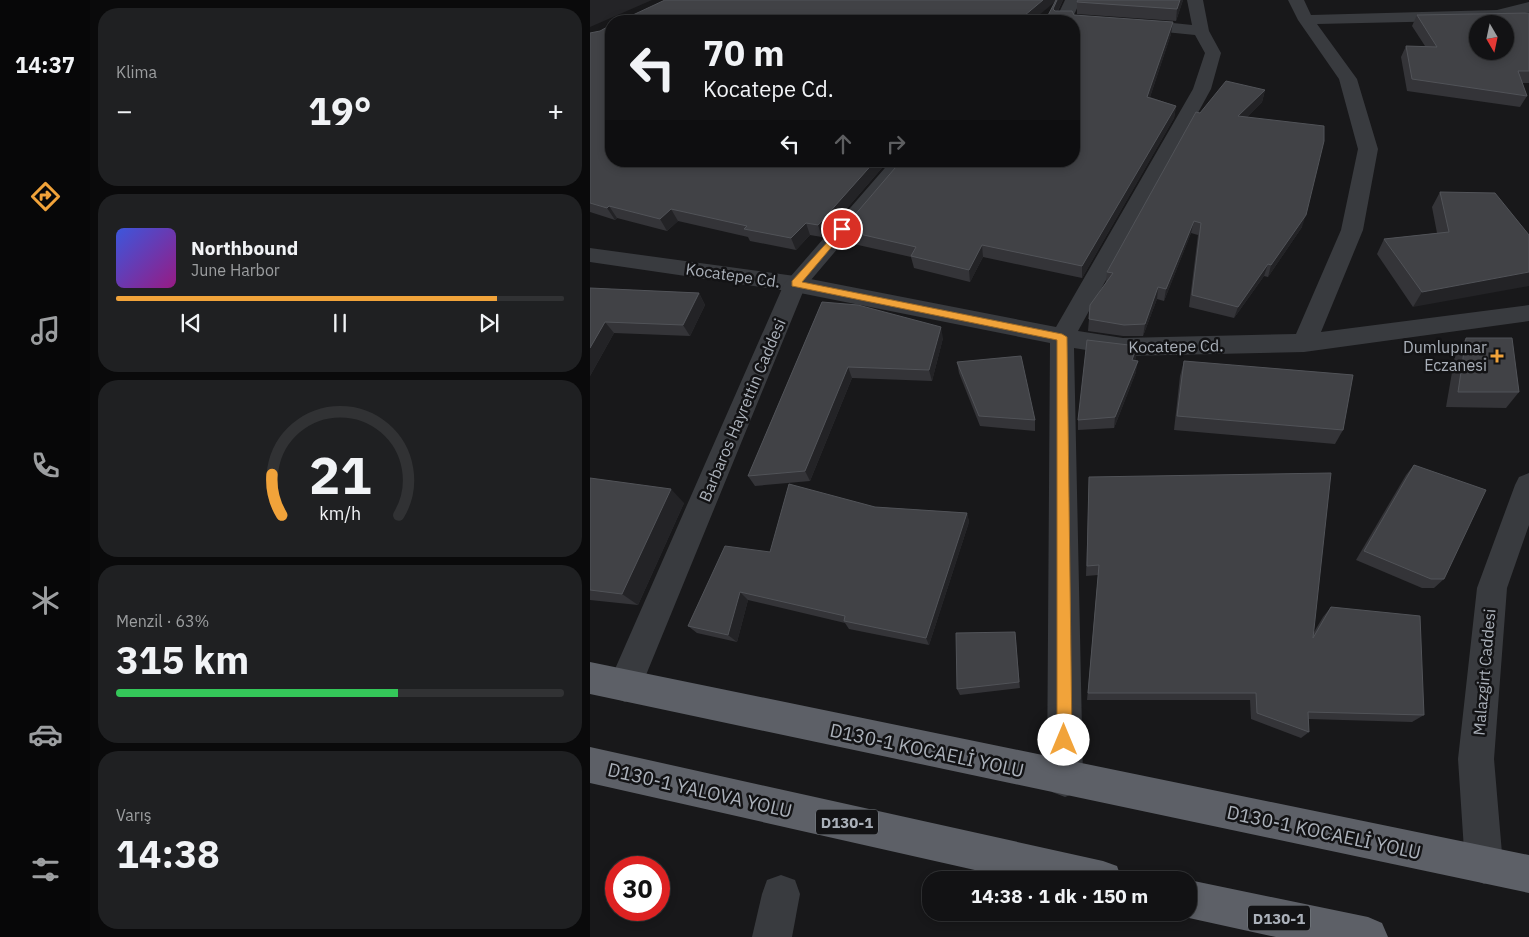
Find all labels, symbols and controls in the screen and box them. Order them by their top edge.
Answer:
north arrow [1469,15,1514,60]
map controls [1469,15,1514,60]
text: 70 m [703,30,785,76]
icon: left [620,35,685,100]
text: 14:37 [15,50,75,79]
text: Klima [116,62,157,82]
text: Kocatepe Cd. [703,74,834,103]
text: 19° [308,86,372,135]
text: − [116,92,133,129]
text: + [547,92,564,129]
icon: left [776,130,804,158]
icon: ahead [829,130,857,158]
icon: right [882,130,910,158]
icon: directions [28,179,63,214]
pin [821,208,863,250]
icon: arrive [828,215,856,243]
text: Northbound [191,236,298,260]
street label: Kocatepe Cd. [685,258,781,292]
text: June Harbor [191,260,280,280]
icon: previous [177,309,205,337]
icon: pause [326,309,354,337]
icon: next [475,309,503,337]
icon: music [28,313,63,348]
street label: Barbaros Hayrettin Caddesi [694,315,790,505]
street label: Kocatepe Cd. [1128,335,1224,357]
place label: Dumlupınar Eczanesi [1403,337,1487,375]
marker: Dumlupınar Eczanesi [1491,350,1503,362]
text: 21 [309,441,371,508]
icon: phone [28,448,63,483]
text: km/h [319,502,361,525]
icon: climate [28,583,63,618]
street label: Malazgirt Caddesi [1468,608,1500,736]
text: Menzil · 63% [116,611,209,631]
text: 315 km [116,635,249,684]
position arrow [1037,713,1089,765]
icon: car [28,717,63,752]
street label: D130-1 KOCAELİ YOLU [828,718,1026,782]
street label: D130-1 YALOVA YOLU [605,757,795,823]
street label: D130-1 KOCAELİ YOLU [1225,800,1423,864]
text: Varış [116,805,151,825]
road number: D130-1 [816,810,878,834]
text: 14:38 [116,829,220,878]
icon: filters [28,852,63,887]
speed limit sign: 30 [605,856,670,921]
text: 14:38 · 1 dk · 150 m [971,884,1148,908]
road number: D130-1 [1248,906,1310,930]

